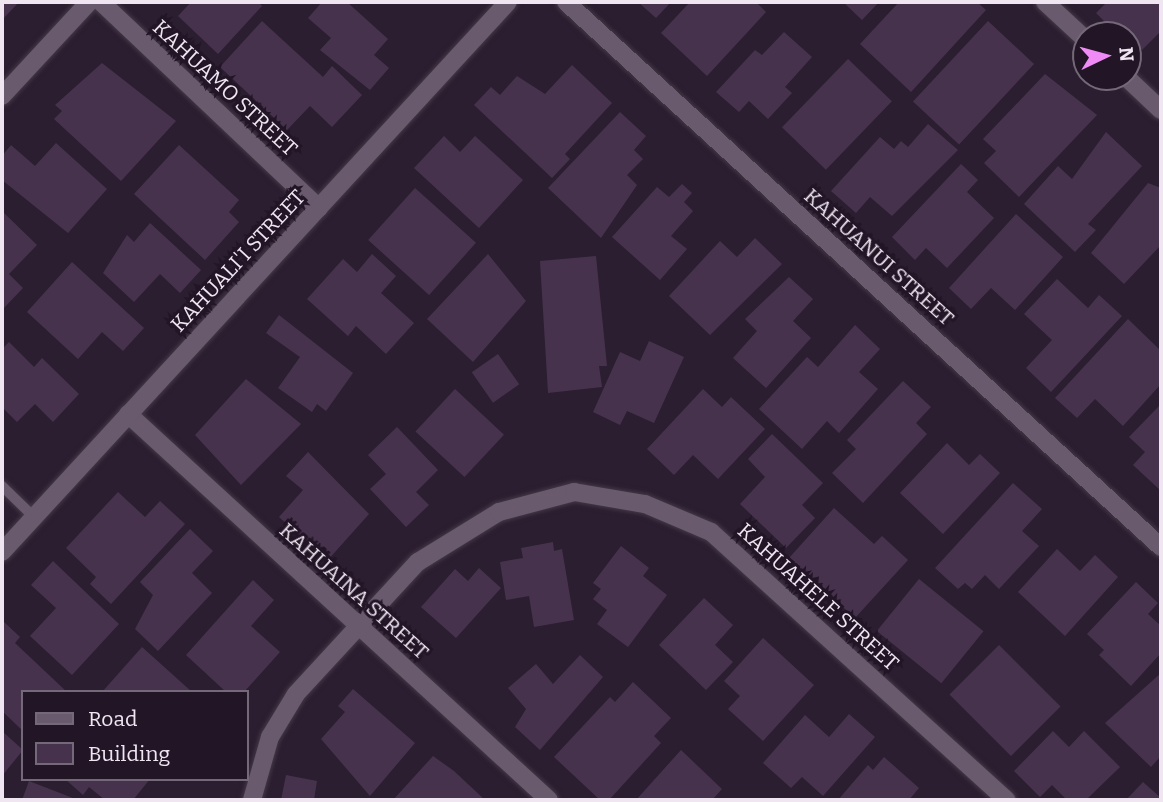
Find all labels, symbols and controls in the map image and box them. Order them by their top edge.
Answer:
street label: KAHUAMO STREET [148,15,302,161]
north arrow [1072,21,1142,91]
text: N [1114,46,1139,63]
street label: KAHUANUI STREET [799,183,959,331]
street label: KAHUALI'I STREET [166,185,310,337]
street label: KAHUAINA STREET [274,517,434,665]
street label: KAHUAHELE STREET [732,518,904,676]
legend [21,690,248,781]
text: Road [88,706,137,732]
text: Building [88,741,170,767]

